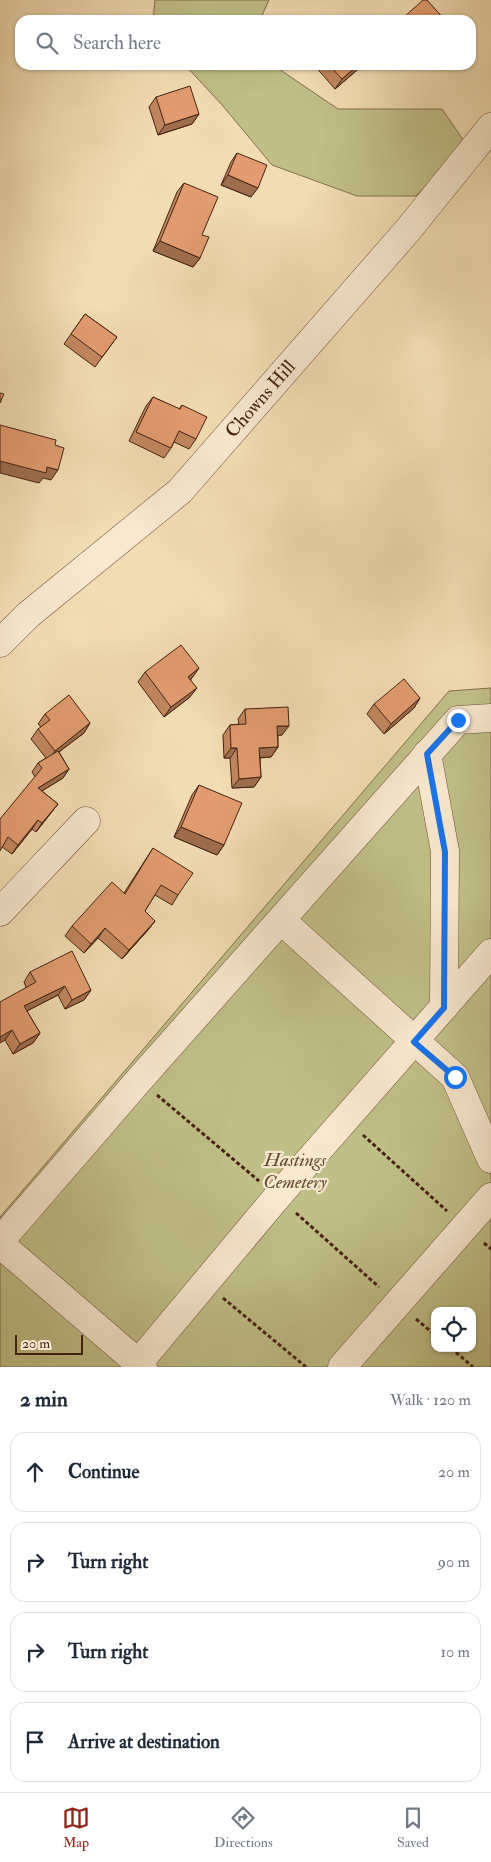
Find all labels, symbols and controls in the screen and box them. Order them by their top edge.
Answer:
search box [15,15,476,70]
icon: search [33,29,61,57]
text: Search here [73,31,161,55]
street label: Chowns Hill [220,355,301,443]
route end [447,709,470,732]
route start [444,1066,467,1089]
park label: Hastings Cemetery [263,1148,327,1194]
map controls [431,1307,476,1352]
button: locate [431,1307,476,1352]
scale bar [15,1332,82,1355]
text: 20 m [22,1335,50,1352]
text: 2 min [20,1386,68,1413]
text: Walk · 120 m [390,1390,471,1410]
icon: ahead [21,1458,49,1486]
text: Continue [68,1460,139,1484]
text: 20 m [438,1462,470,1482]
icon: right [21,1548,49,1576]
text: Turn right [68,1550,148,1574]
text: 90 m [438,1552,470,1572]
icon: right [21,1638,49,1666]
text: Turn right [68,1640,148,1664]
text: 10 m [440,1642,470,1662]
icon: arrive [21,1728,49,1756]
text: Arrive at destination [68,1730,220,1754]
tab: Map [62,1804,90,1851]
tab: Directions [214,1804,273,1851]
tab: Saved [397,1804,429,1851]

